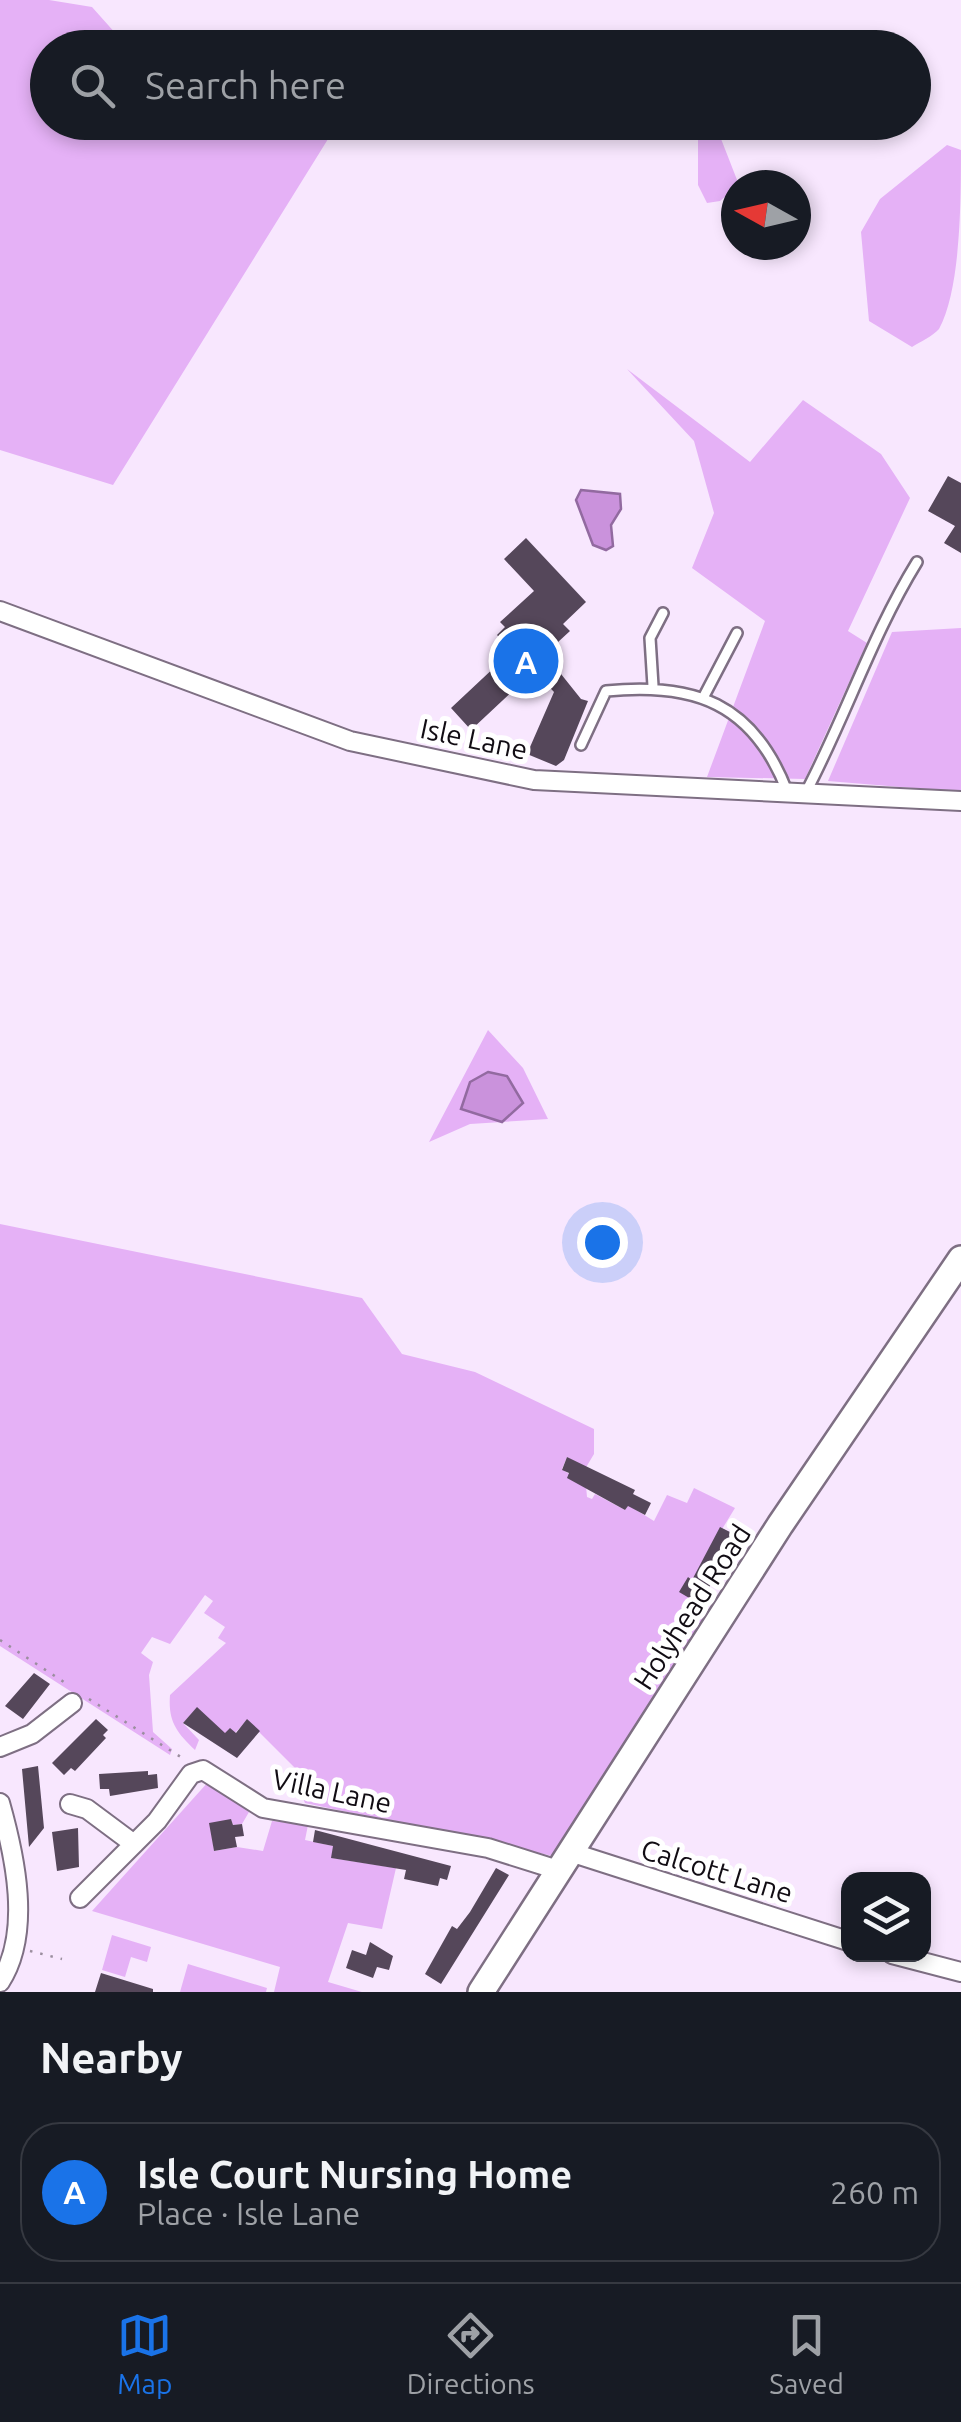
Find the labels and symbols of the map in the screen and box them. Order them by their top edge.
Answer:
north arrow [721,170,811,260]
pin: A [494,624,558,698]
street label: Isle Lane [418,712,530,765]
your location [577,1217,628,1268]
street label: Holyhead Road [627,1519,756,1695]
street label: Villa Lane [270,1763,395,1818]
street label: Calcott Lane [638,1833,797,1908]

